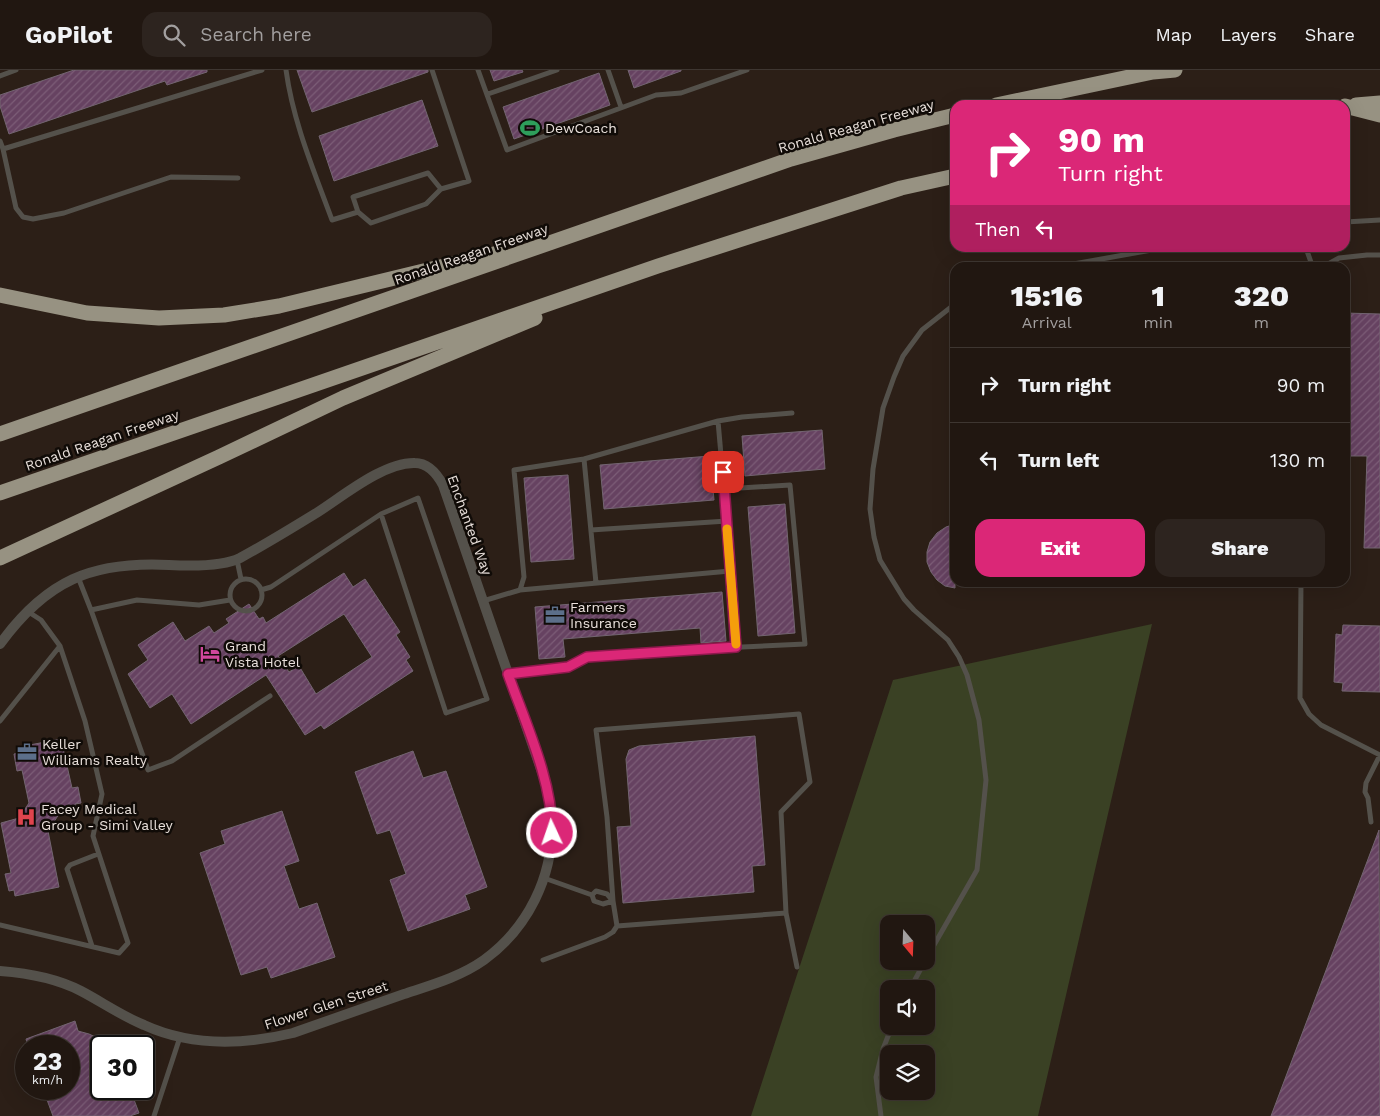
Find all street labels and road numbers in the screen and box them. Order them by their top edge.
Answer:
street label: Ronald Reagan Freeway [776,96,937,156]
street label: Ronald Reagan Freeway [392,220,551,288]
street label: Ronald Reagan Freeway [23,406,182,474]
street label: Enchanted Way [444,473,496,578]
street label: Flower Glen Street [262,977,390,1033]

